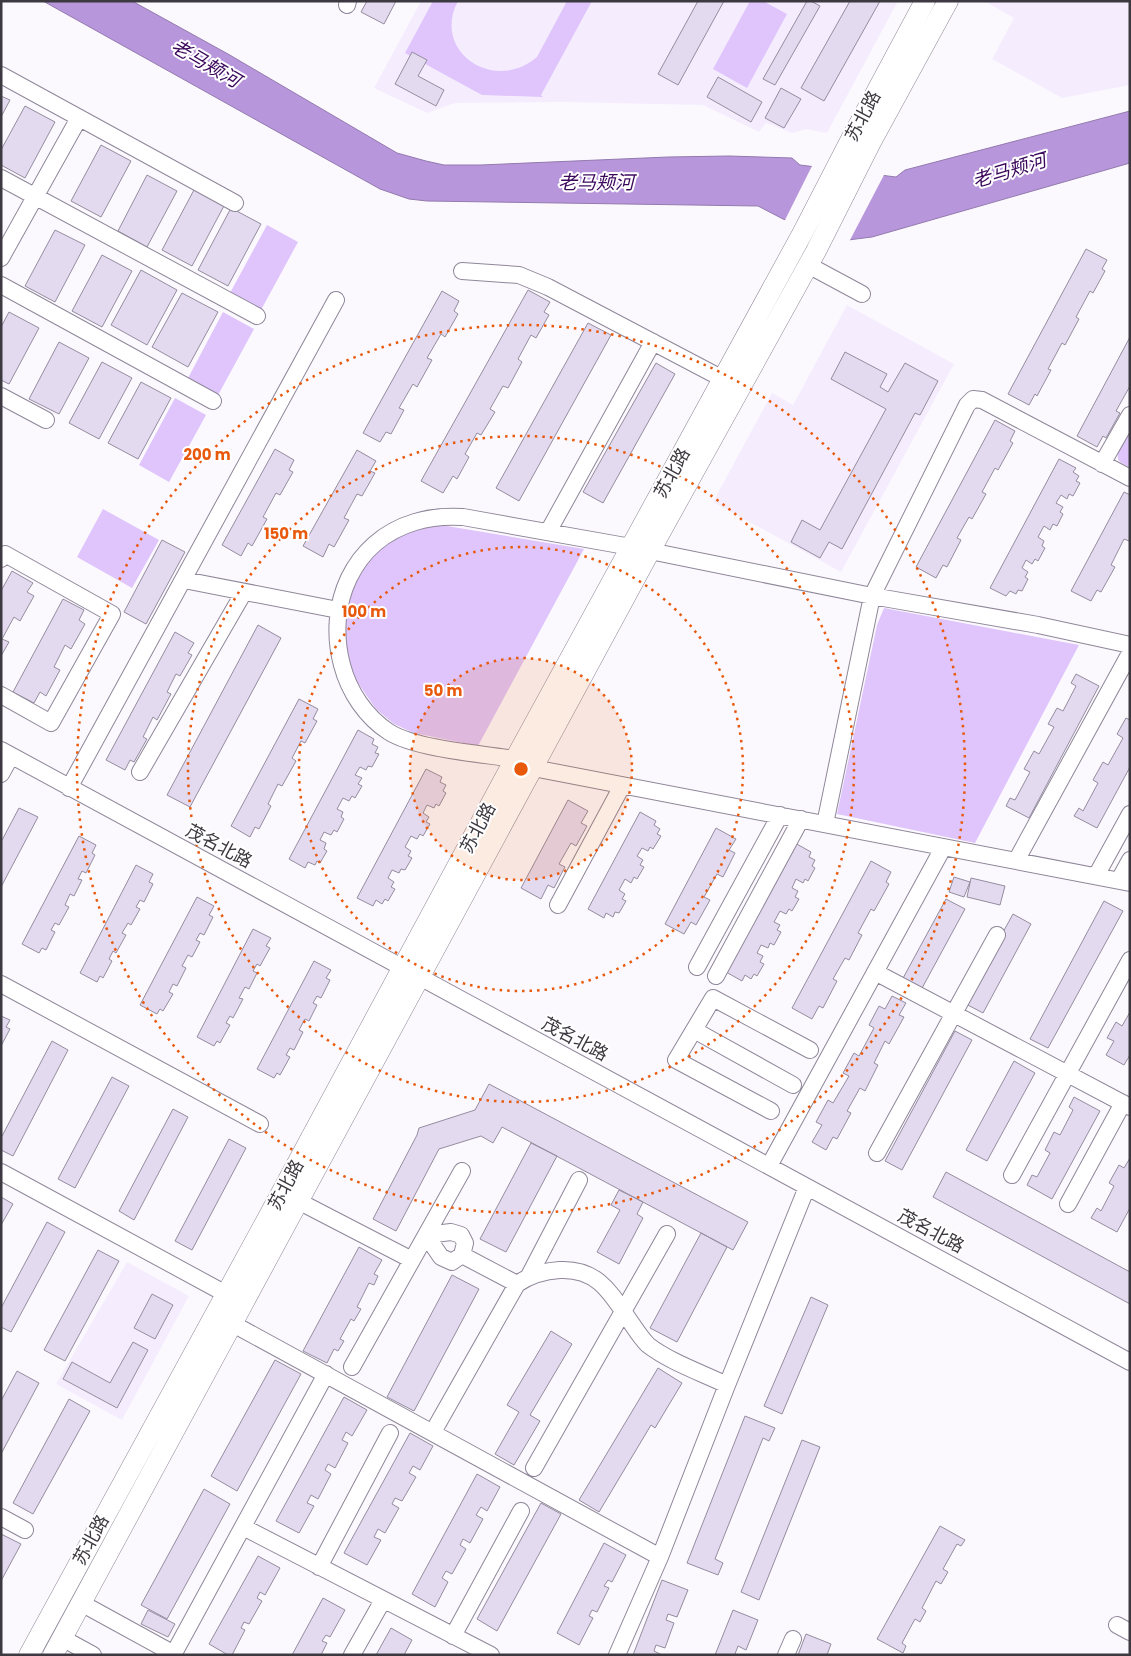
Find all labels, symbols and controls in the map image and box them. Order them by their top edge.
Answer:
water label: 老马颊河 [166,33,249,96]
street label: 苏北路 [839,86,886,145]
water label: 老马颊河 [969,145,1053,195]
water label: 老马颊河 [558,169,638,196]
street label: 苏北路 [648,443,696,502]
text: 200 m [183,444,231,465]
text: 150 m [264,523,308,544]
text: 100 m [342,601,386,622]
text: 50 m [424,680,462,701]
centre of rings [512,760,530,778]
street label: 苏北路 [454,798,501,857]
street label: 茂名北路 [182,818,257,873]
street label: 茂名北路 [538,1011,613,1066]
street label: 苏北路 [262,1155,309,1214]
street label: 茂名北路 [894,1203,969,1258]
street label: 苏北路 [67,1510,115,1569]

